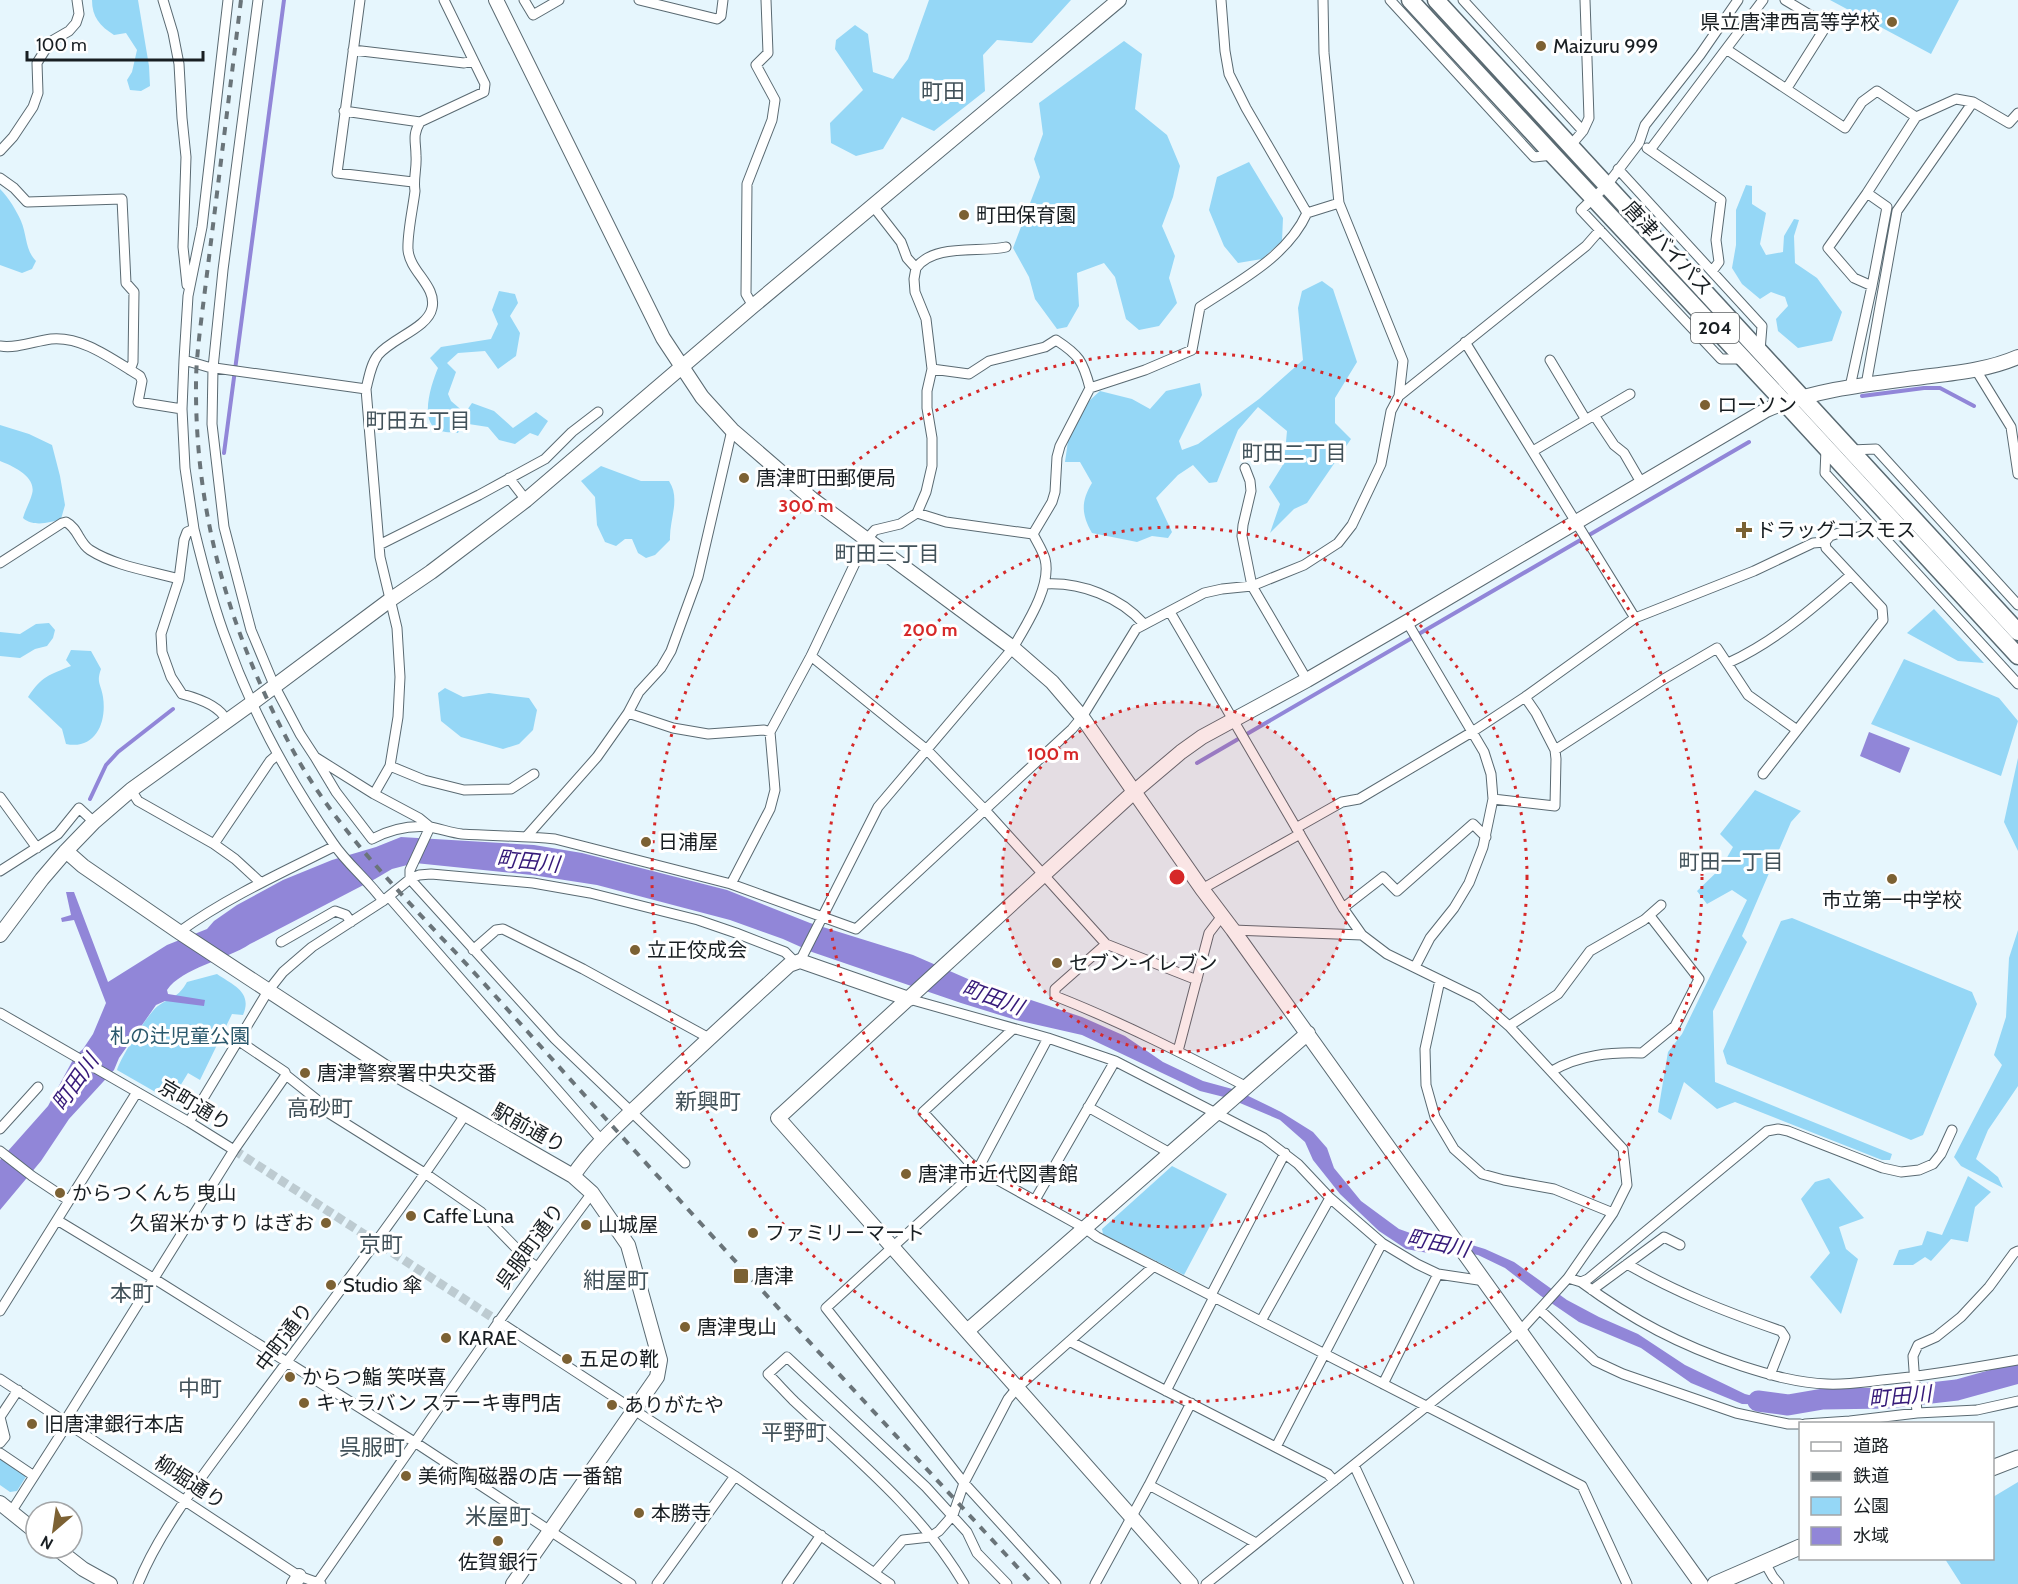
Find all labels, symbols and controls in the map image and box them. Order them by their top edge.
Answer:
place label: 県立唐津西高等学校 [1700,10,1880,34]
marker: 県立唐津西高等学校 [1885,15,1899,29]
scale bar [27,24,202,62]
text: 100 m [36,34,87,56]
place label: Maizuru 999 [1553,34,1658,58]
marker: Maizuru 999 [1534,39,1548,53]
district label: 町田 [921,78,965,105]
street label: 唐津バイパス [1618,196,1718,300]
place label: 町田保育園 [976,203,1076,227]
marker: 町田保育園 [957,208,971,222]
road number: 204 [1691,313,1739,343]
place label: ローソン [1717,393,1797,417]
marker: ローソン [1698,398,1712,412]
district label: 町田五丁目 [366,408,471,433]
district label: 町田二丁目 [1242,440,1347,465]
place label: 唐津町田郵便局 [756,466,896,490]
marker: 唐津町田郵便局 [737,471,751,485]
text: 300 m [779,495,833,517]
place label: ドラッグコスモス [1756,518,1916,542]
marker: ドラッグコスモス [1737,523,1751,537]
district label: 町田三丁目 [835,541,940,566]
text: 200 m [903,619,957,641]
text: 100 m [1027,743,1079,765]
place label: 日浦屋 [658,830,718,854]
marker: 日浦屋 [639,835,653,849]
water label: 町田川 [495,845,563,877]
district label: 町田一丁目 [1679,849,1784,874]
centre of rings [1167,867,1187,887]
marker: 市立第一中学校 [1885,872,1899,886]
place label: 市立第一中学校 [1822,888,1962,912]
place label: 立正佼成会 [647,938,747,962]
marker: 立正佼成会 [628,943,642,957]
place label: セブン-イレブン [1069,951,1217,975]
marker: セブン-イレブン [1050,956,1064,970]
water label: 町田川 [959,974,1029,1020]
park label: 札の辻児童公園 [110,1024,250,1048]
water label: 町田川 [47,1047,104,1115]
place label: 唐津警察署中央交番 [317,1061,497,1085]
marker: 唐津警察署中央交番 [298,1066,312,1080]
street label: 京町通り [155,1074,235,1136]
district label: 新興町 [675,1088,741,1115]
district label: 高砂町 [287,1095,353,1122]
street label: 駅前通り [488,1098,570,1158]
place label: 唐津市近代図書館 [918,1162,1078,1186]
marker: 唐津市近代図書館 [899,1167,913,1181]
place label: からつくんち 曳山 [72,1181,237,1205]
marker: からつくんち 曳山 [53,1186,67,1200]
street label: 呉服町通り [491,1198,569,1294]
place label: Caffe Luna [423,1204,514,1228]
marker: Caffe Luna [404,1209,418,1223]
place label: 久留米かすり はぎお [130,1211,314,1235]
place label: 山城屋 [598,1213,658,1237]
marker: 久留米かすり はぎお [319,1216,333,1230]
marker: 山城屋 [579,1218,593,1232]
place label: ファミリーマート [765,1221,925,1245]
water label: 町田川 [1405,1224,1473,1262]
marker: ファミリーマート [746,1226,760,1240]
district label: 京町 [359,1231,403,1258]
place label: 唐津 [754,1264,794,1288]
district label: 紺屋町 [583,1267,649,1294]
marker: 唐津 [732,1267,750,1285]
place label: Studio 傘 [343,1273,422,1297]
marker: Studio 傘 [324,1278,338,1292]
district label: 本町 [110,1280,154,1307]
street label: 中町通り [250,1298,318,1376]
place label: 唐津曳山 [697,1315,777,1339]
marker: 唐津曳山 [678,1320,692,1334]
place label: KARAE [458,1326,517,1350]
marker: KARAE [439,1331,453,1345]
place label: 五足の靴 [579,1347,659,1371]
marker: 五足の靴 [560,1352,574,1366]
place label: からつ鮨 笑咲喜 [302,1365,447,1389]
marker: からつ鮨 笑咲喜 [283,1370,297,1384]
district label: 中町 [178,1375,222,1402]
water label: 町田川 [1868,1381,1934,1411]
place label: キャラバン ステーキ専門店 [316,1391,561,1415]
place label: ありがたや [624,1393,724,1417]
marker: キャラバン ステーキ専門店 [297,1396,311,1410]
marker: ありがたや [605,1398,619,1412]
place label: 旧唐津銀行本店 [44,1412,184,1436]
marker: 旧唐津銀行本店 [25,1417,39,1431]
district label: 平野町 [761,1419,827,1446]
legend [1799,1422,1994,1560]
district label: 呉服町 [339,1434,405,1461]
text: 道路 [1853,1435,1889,1457]
street label: 柳堀通り [150,1450,230,1514]
place label: 美術陶磁器の店 一番舘 [418,1464,623,1488]
text: 鉄道 [1853,1465,1889,1487]
marker: 美術陶磁器の店 一番舘 [399,1469,413,1483]
text: 公園 [1853,1495,1889,1517]
north arrow [24,1500,84,1560]
place label: 本勝寺 [651,1501,711,1525]
district label: 米屋町 [465,1503,531,1530]
marker: 本勝寺 [632,1506,646,1520]
text: 水域 [1853,1525,1889,1547]
text: N [37,1532,57,1554]
marker: 佐賀銀行 [491,1534,505,1548]
place label: 佐賀銀行 [458,1550,538,1574]

